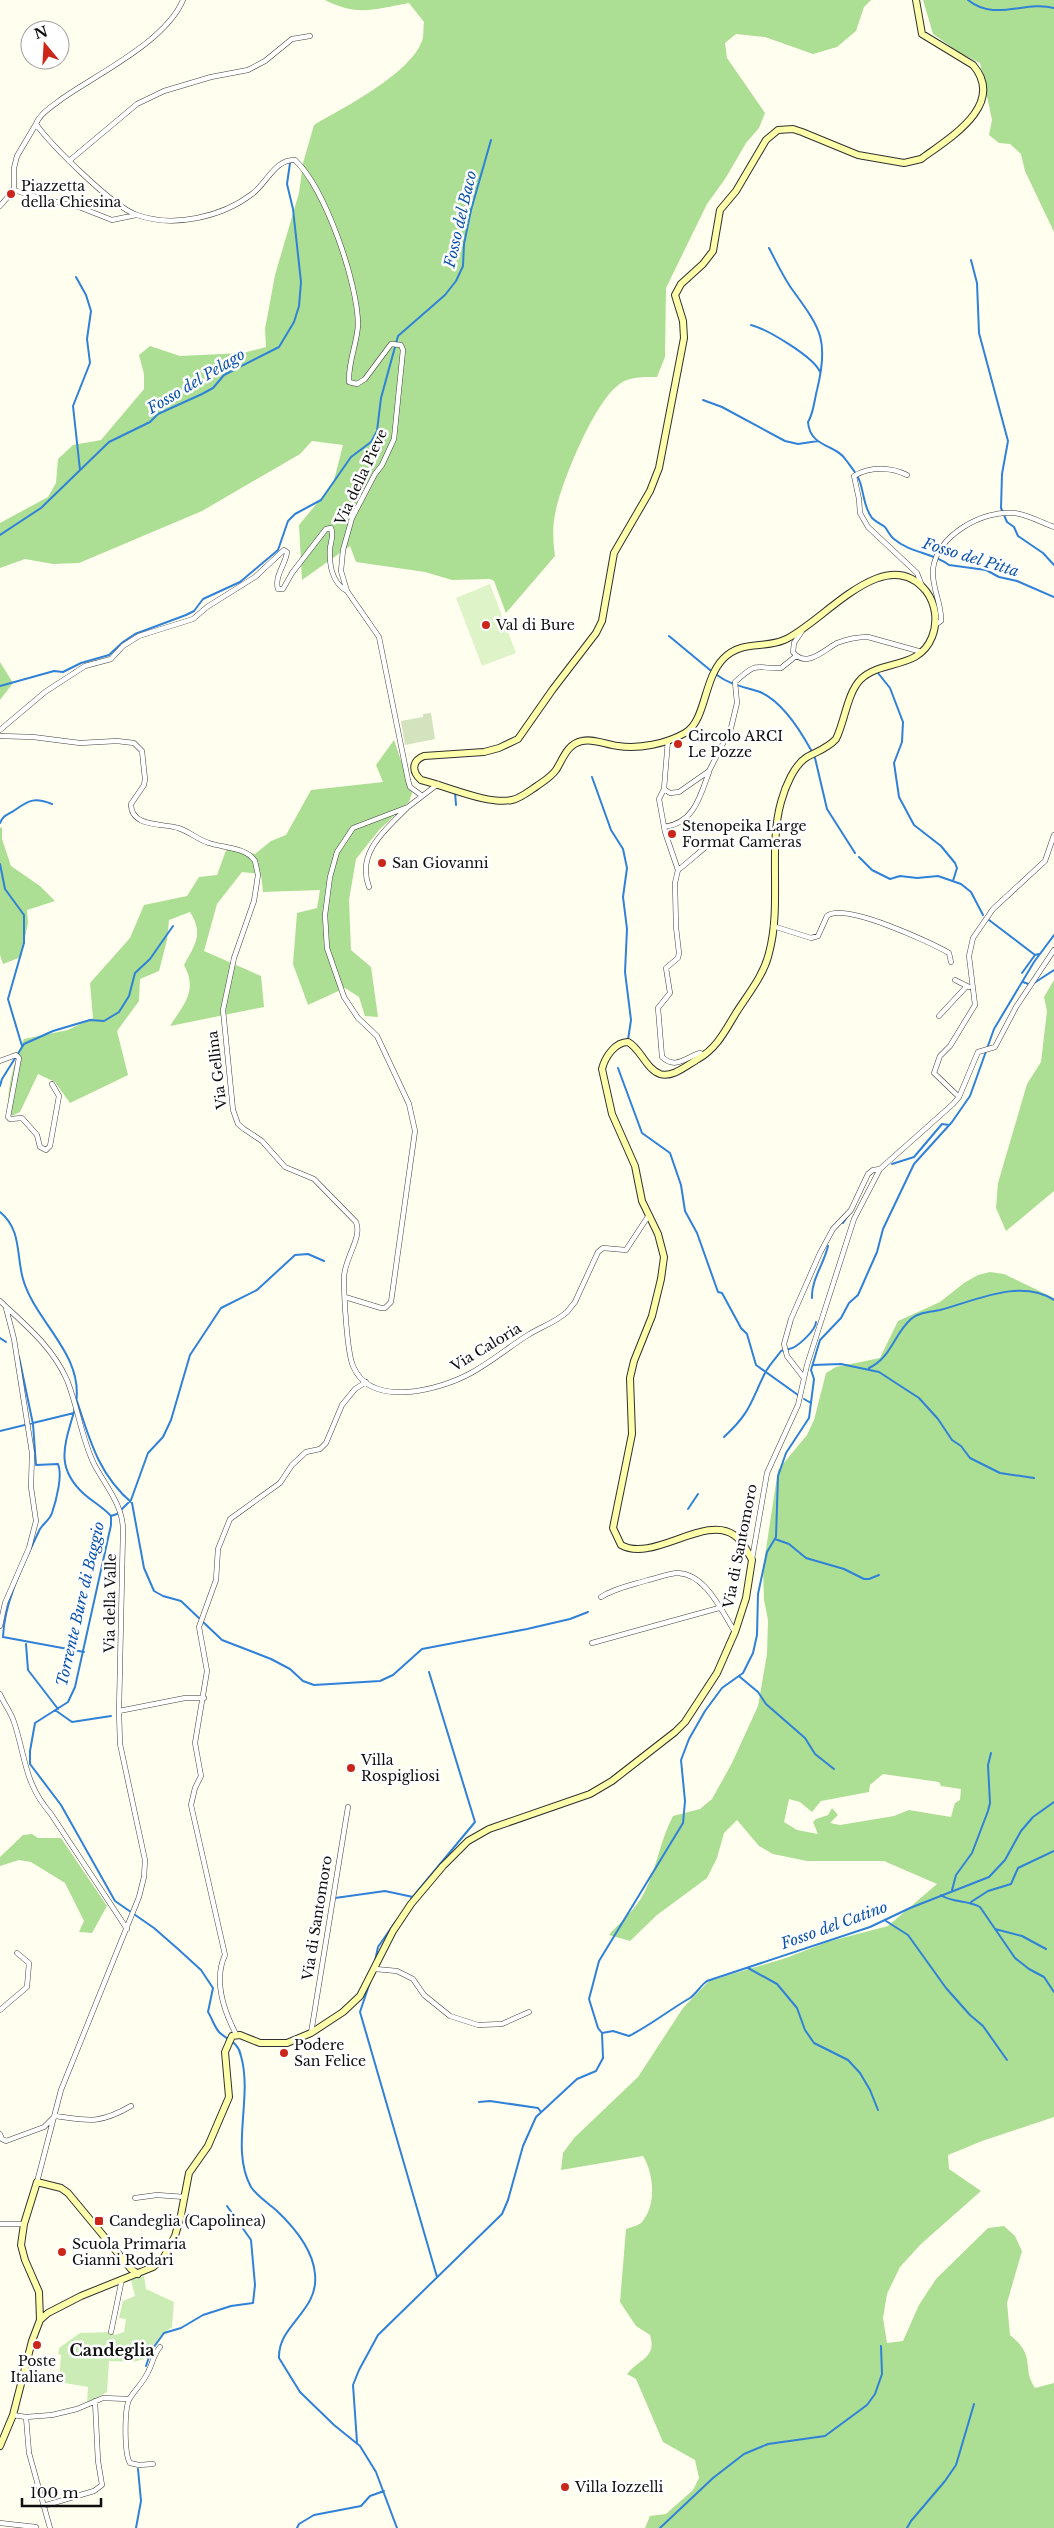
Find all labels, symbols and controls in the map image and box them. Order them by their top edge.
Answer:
north arrow [20,20,70,70]
text: N [32,22,50,43]
water label: Fosso del Baco [439,169,480,270]
place label: Piazzetta della Chiesina [21,177,122,211]
marker: Piazzetta della Chiesina [5,188,17,200]
water label: Fosso del Pelago [143,344,248,418]
street label: Via della Pieve [330,426,391,529]
water label: Fosso del Pitta [920,533,1021,581]
place label: Val di Bure [495,616,575,634]
marker: Val di Bure [480,619,492,631]
place label: Circolo ARCI Le Pozze [688,727,783,761]
marker: Circolo ARCI Le Pozze [672,738,684,750]
place label: Stenopeika Large Format Cameras [682,817,807,851]
marker: Stenopeika Large Format Cameras [666,828,678,840]
place label: San Giovanni [392,854,489,872]
marker: San Giovanni [376,857,388,869]
street label: Via Gellina [203,1030,231,1111]
street label: Via Caloria [447,1319,525,1376]
street label: Via di Santomoro [719,1482,761,1611]
water label: Torrente Bure di Baggio [52,1520,108,1688]
street label: Via della Valle [100,1553,120,1654]
place label: Villa Rospigliosi [360,1751,440,1785]
marker: Villa Rospigliosi [345,1762,357,1774]
street label: Via di Santomoro [298,1854,336,1983]
water label: Fosso del Catino [777,1897,890,1953]
place label: Podere San Felice [294,2036,366,2070]
marker: Podere San Felice [278,2047,290,2059]
place label: Candeglia (Capolinea) [109,2212,266,2230]
marker: Candeglia (Capolinea) [93,2215,105,2227]
place label: Scuola Primaria Gianni Rodari [72,2235,187,2269]
marker: Scuola Primaria Gianni Rodari [56,2246,68,2258]
marker: Poste Italiane [31,2339,43,2351]
district label: Candeglia [70,2340,154,2360]
place label: Poste Italiane [10,2352,64,2386]
scale bar [22,2476,101,2508]
place label: Villa Iozzelli [574,2478,664,2496]
marker: Villa Iozzelli [559,2481,571,2493]
text: 100 m [30,2483,79,2502]

